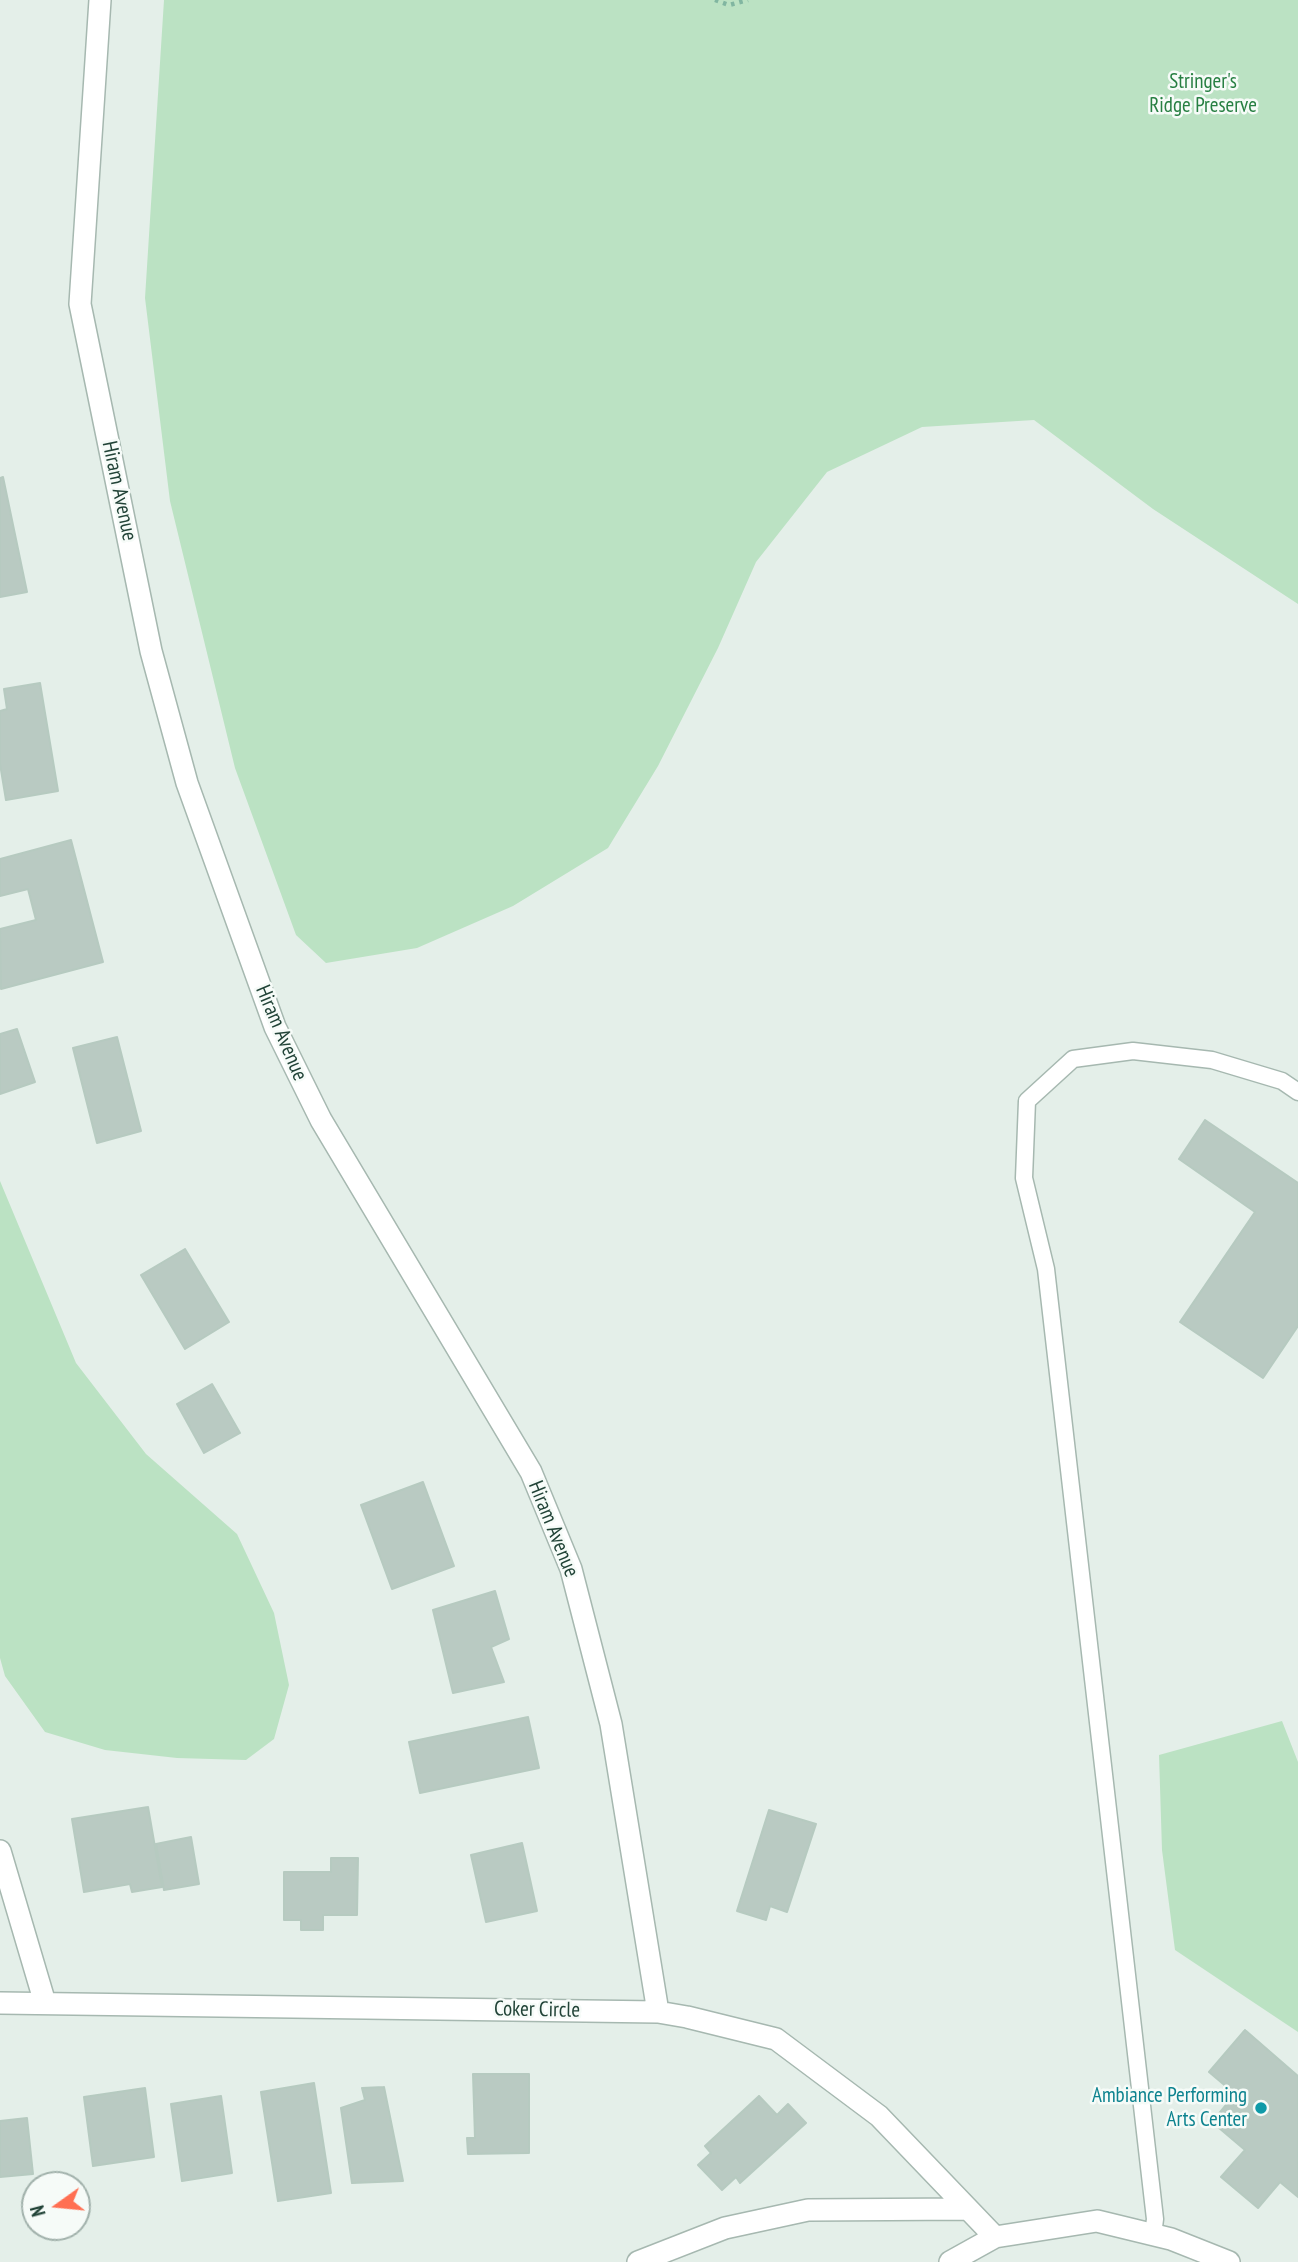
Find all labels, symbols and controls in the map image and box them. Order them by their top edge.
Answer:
park label: Stringer's Ridge Preserve [1149,69,1257,119]
street label: Hiram Avenue [96,439,142,543]
street label: Hiram Avenue [250,981,312,1085]
street label: Hiram Avenue [522,1477,584,1581]
street label: Coker Circle [494,1997,580,2023]
place label: Ambiance Performing Arts Center [1092,2083,1247,2133]
marker: Ambiance Performing Arts Center [1253,2100,1269,2116]
north arrow [21,2171,91,2241]
text: N [25,2203,51,2219]

